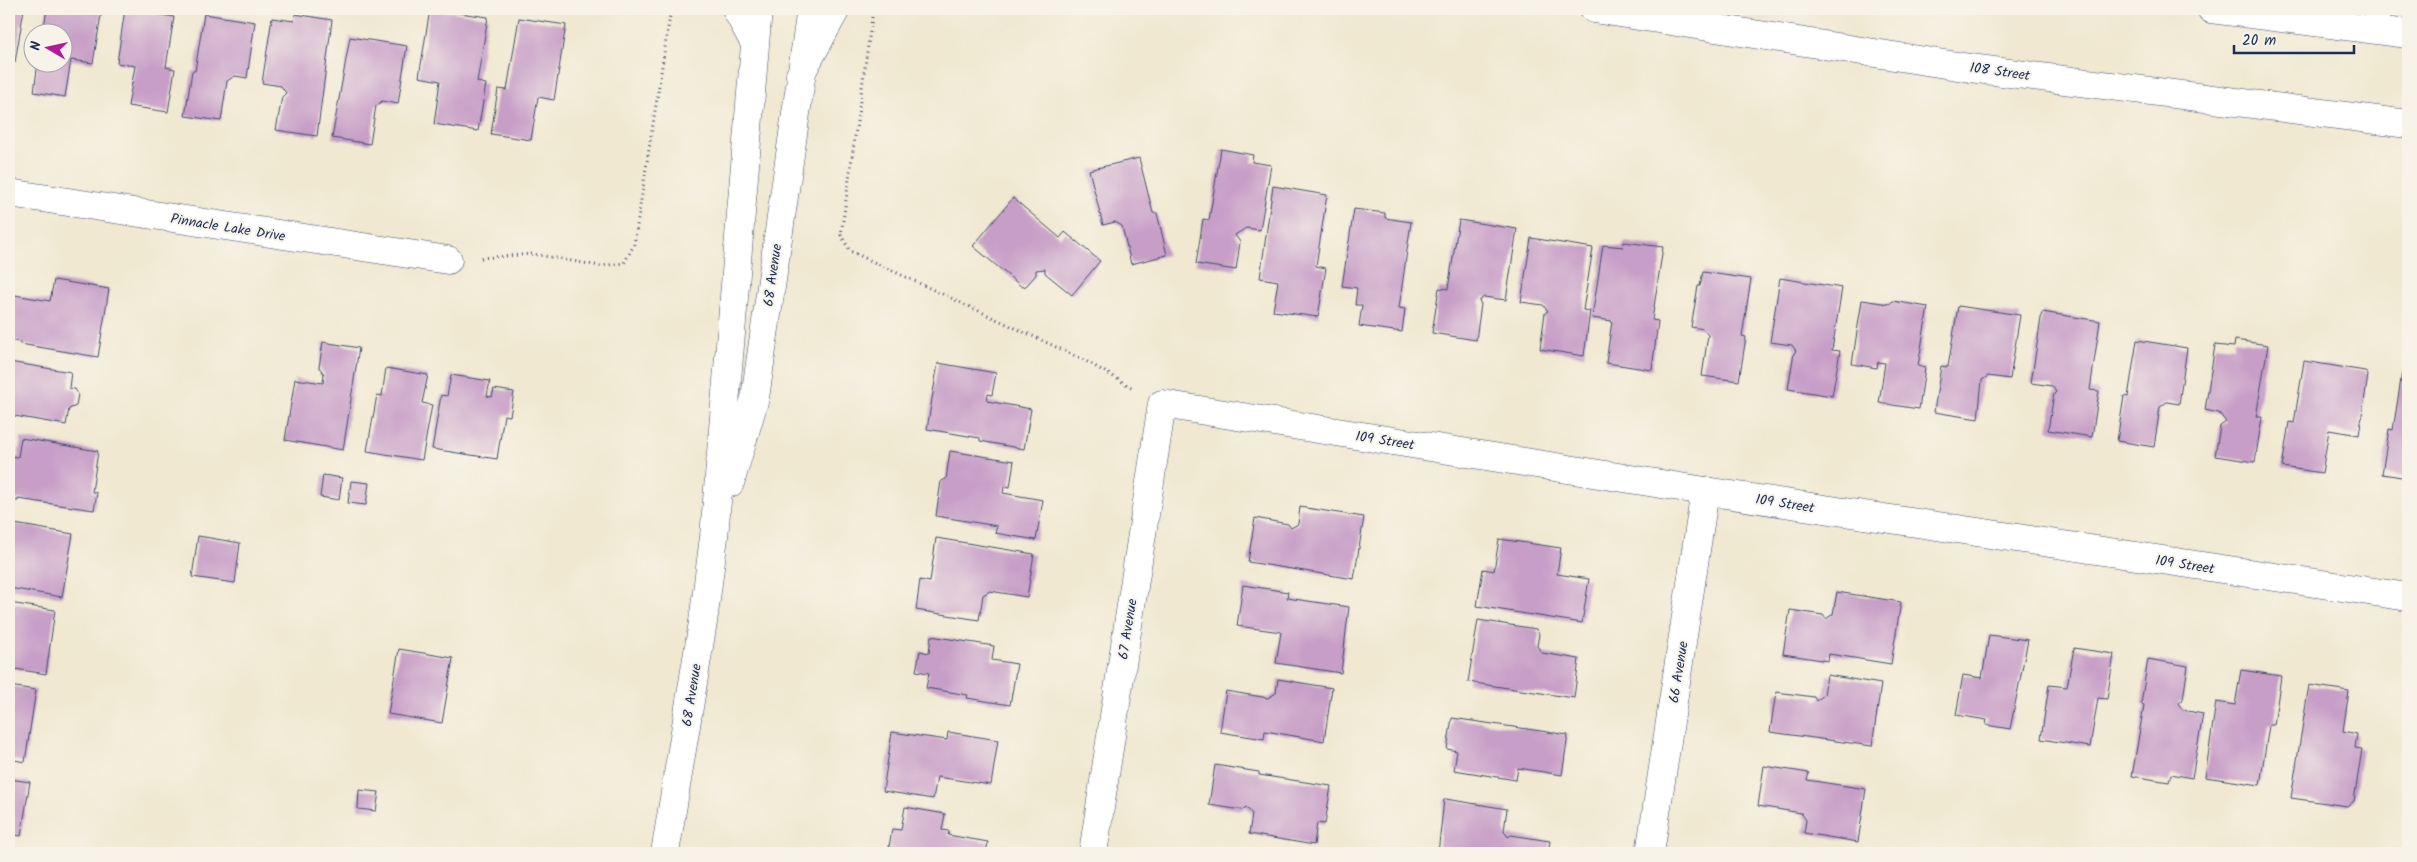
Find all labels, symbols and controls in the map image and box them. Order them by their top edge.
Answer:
north arrow [22,22,72,72]
scale bar [2234,22,2354,54]
text: 20 m [2242,29,2276,53]
text: N [25,40,48,52]
street label: 108 Street [1968,57,2032,87]
street label: Pinnacle Lake Drive [169,208,287,248]
street label: 68 Avenue [758,242,788,308]
street label: 109 Street [1354,425,1416,457]
street label: 109 Street [1754,488,1816,520]
street label: 109 Street [2154,549,2216,581]
street label: 67 Avenue [1112,597,1144,661]
street label: 66 Avenue [1663,639,1695,705]
street label: 68 Avenue [676,662,708,728]

